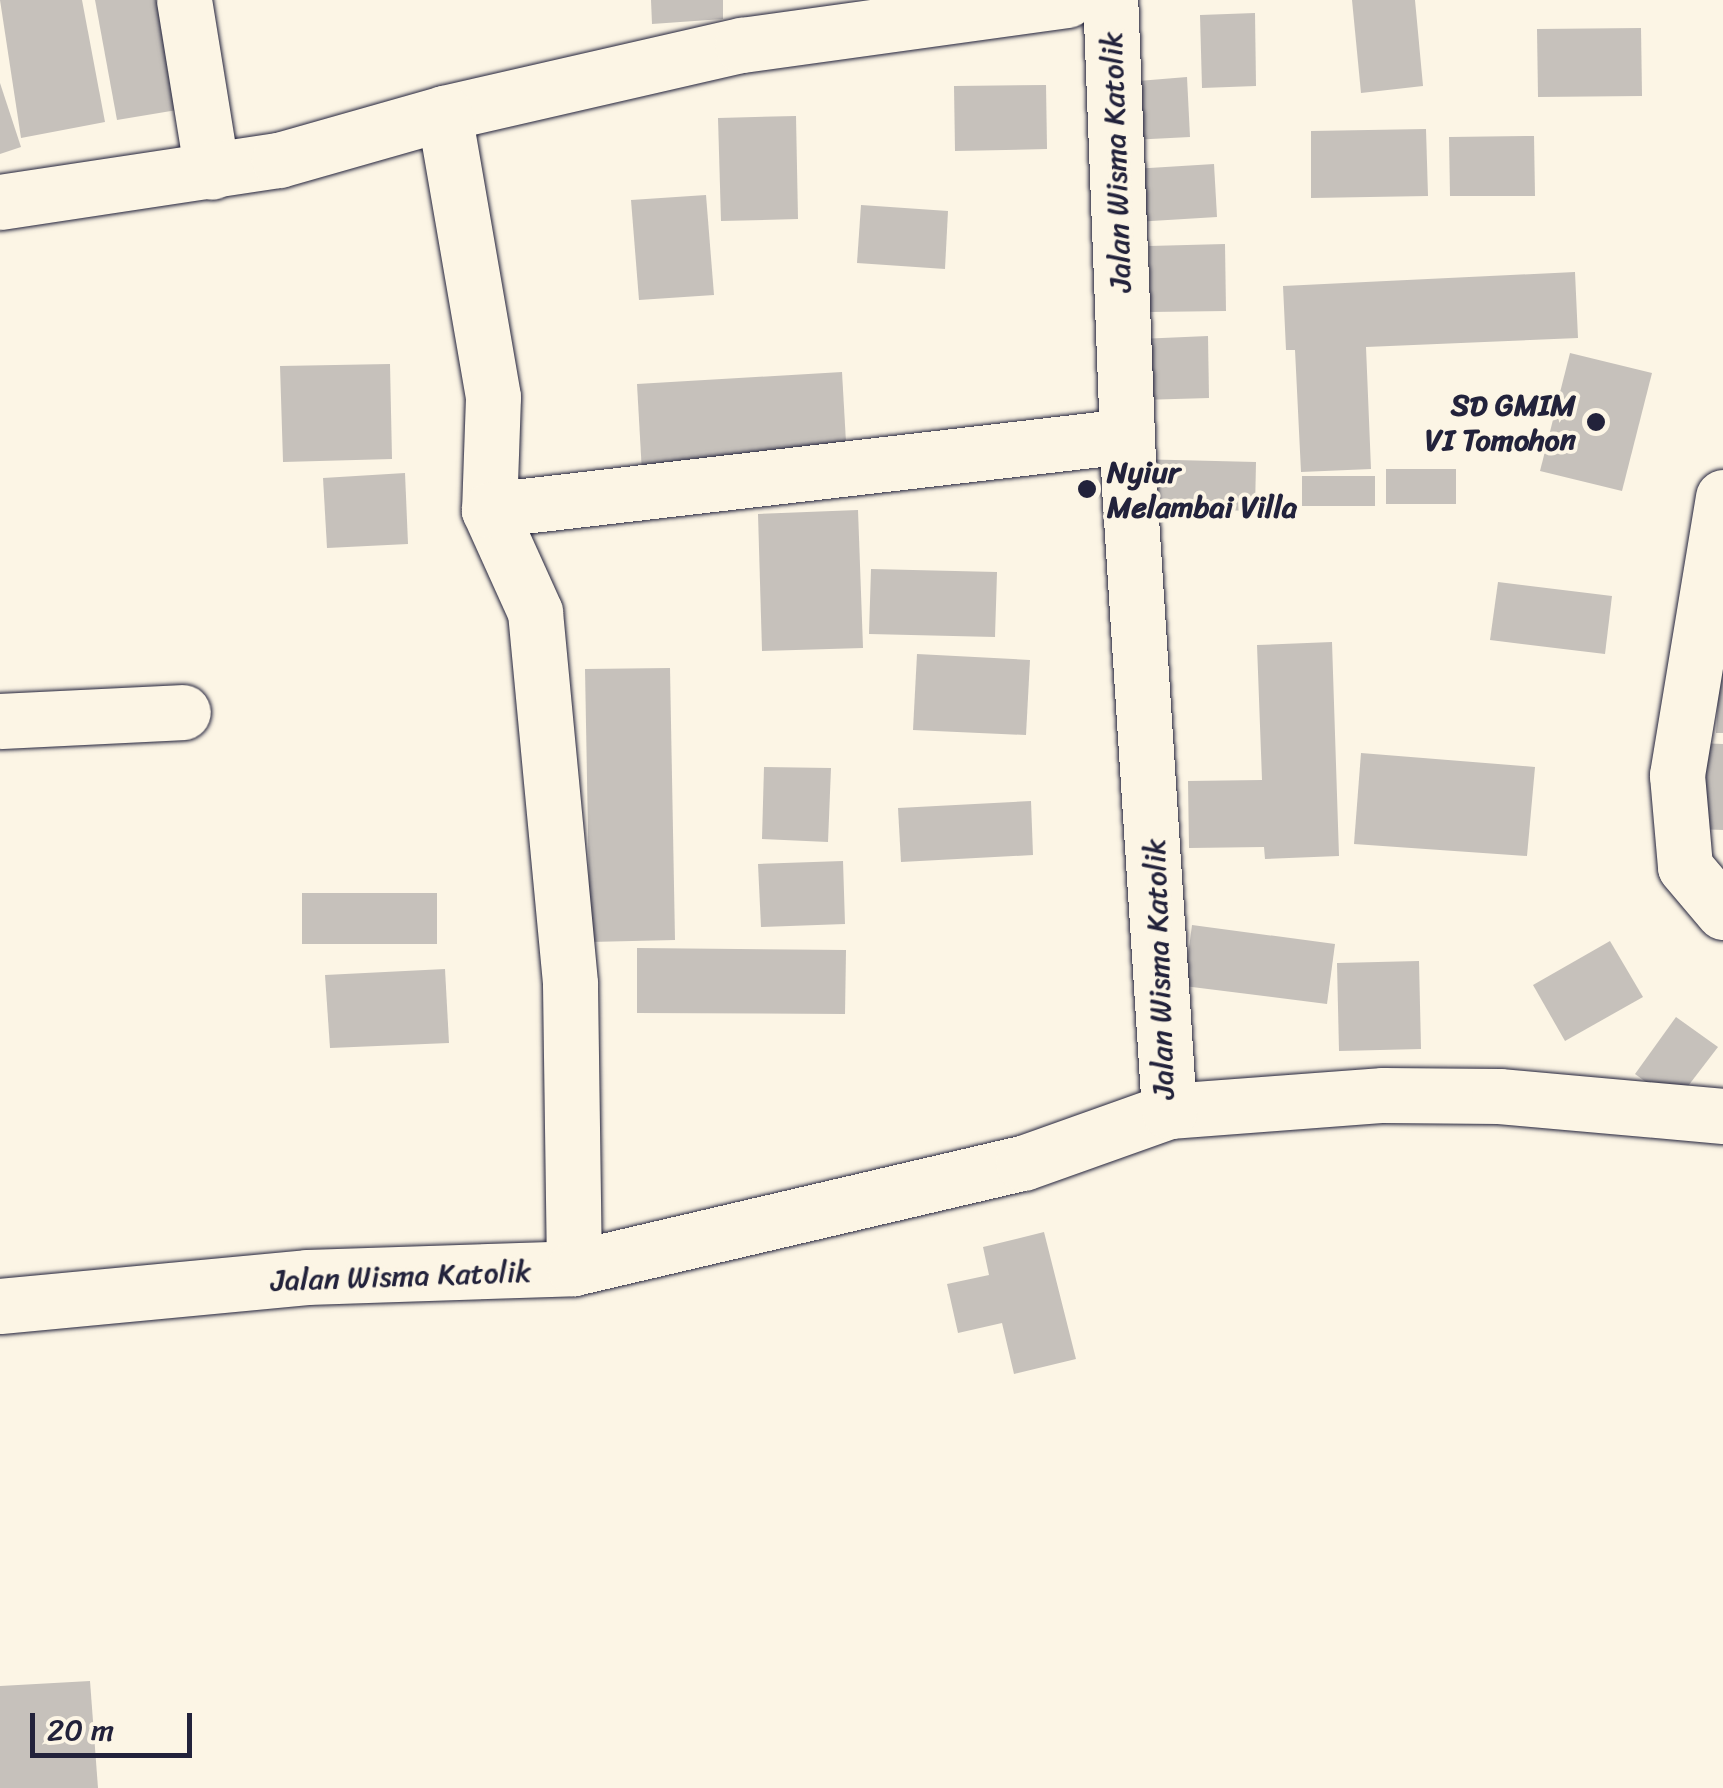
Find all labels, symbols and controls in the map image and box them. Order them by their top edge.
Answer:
street label: Jalan Wisma Katolik [1093,30,1139,294]
place label: SD GMIM VI Tomohon [1424,387,1576,458]
marker: SD GMIM VI Tomohon [1585,411,1607,433]
place label: Nyiur Melambai Villa [1107,454,1299,524]
marker: Nyiur Melambai Villa [1076,478,1098,500]
street label: Jalan Wisma Katolik [1136,837,1182,1101]
street label: Jalan Wisma Katolik [269,1253,533,1299]
scale bar [35,1693,198,1755]
text: 20 m [47,1703,114,1757]

